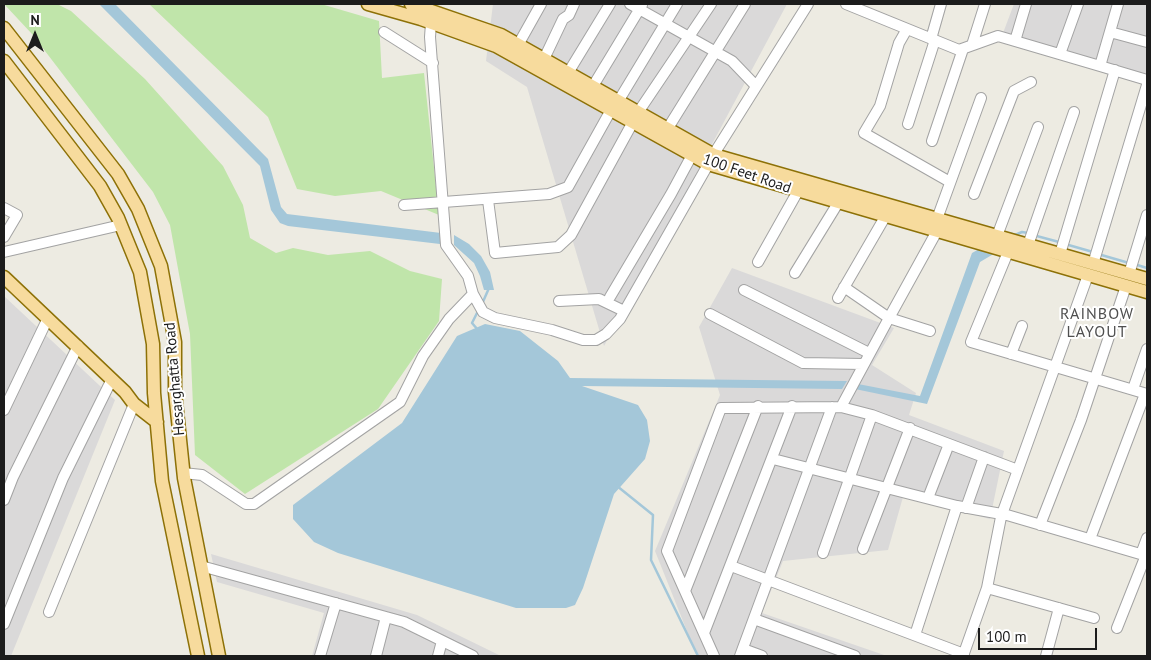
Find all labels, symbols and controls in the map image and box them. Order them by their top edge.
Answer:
north arrow [10,10,60,60]
text: N [30,11,40,29]
street label: 100 Feet Road [700,150,794,198]
district label: RAINBOW LAYOUT [1059,304,1135,342]
street label: Hesarghatta Road [161,322,189,436]
scale bar [981,618,1100,650]
text: 100 m [986,627,1027,646]

